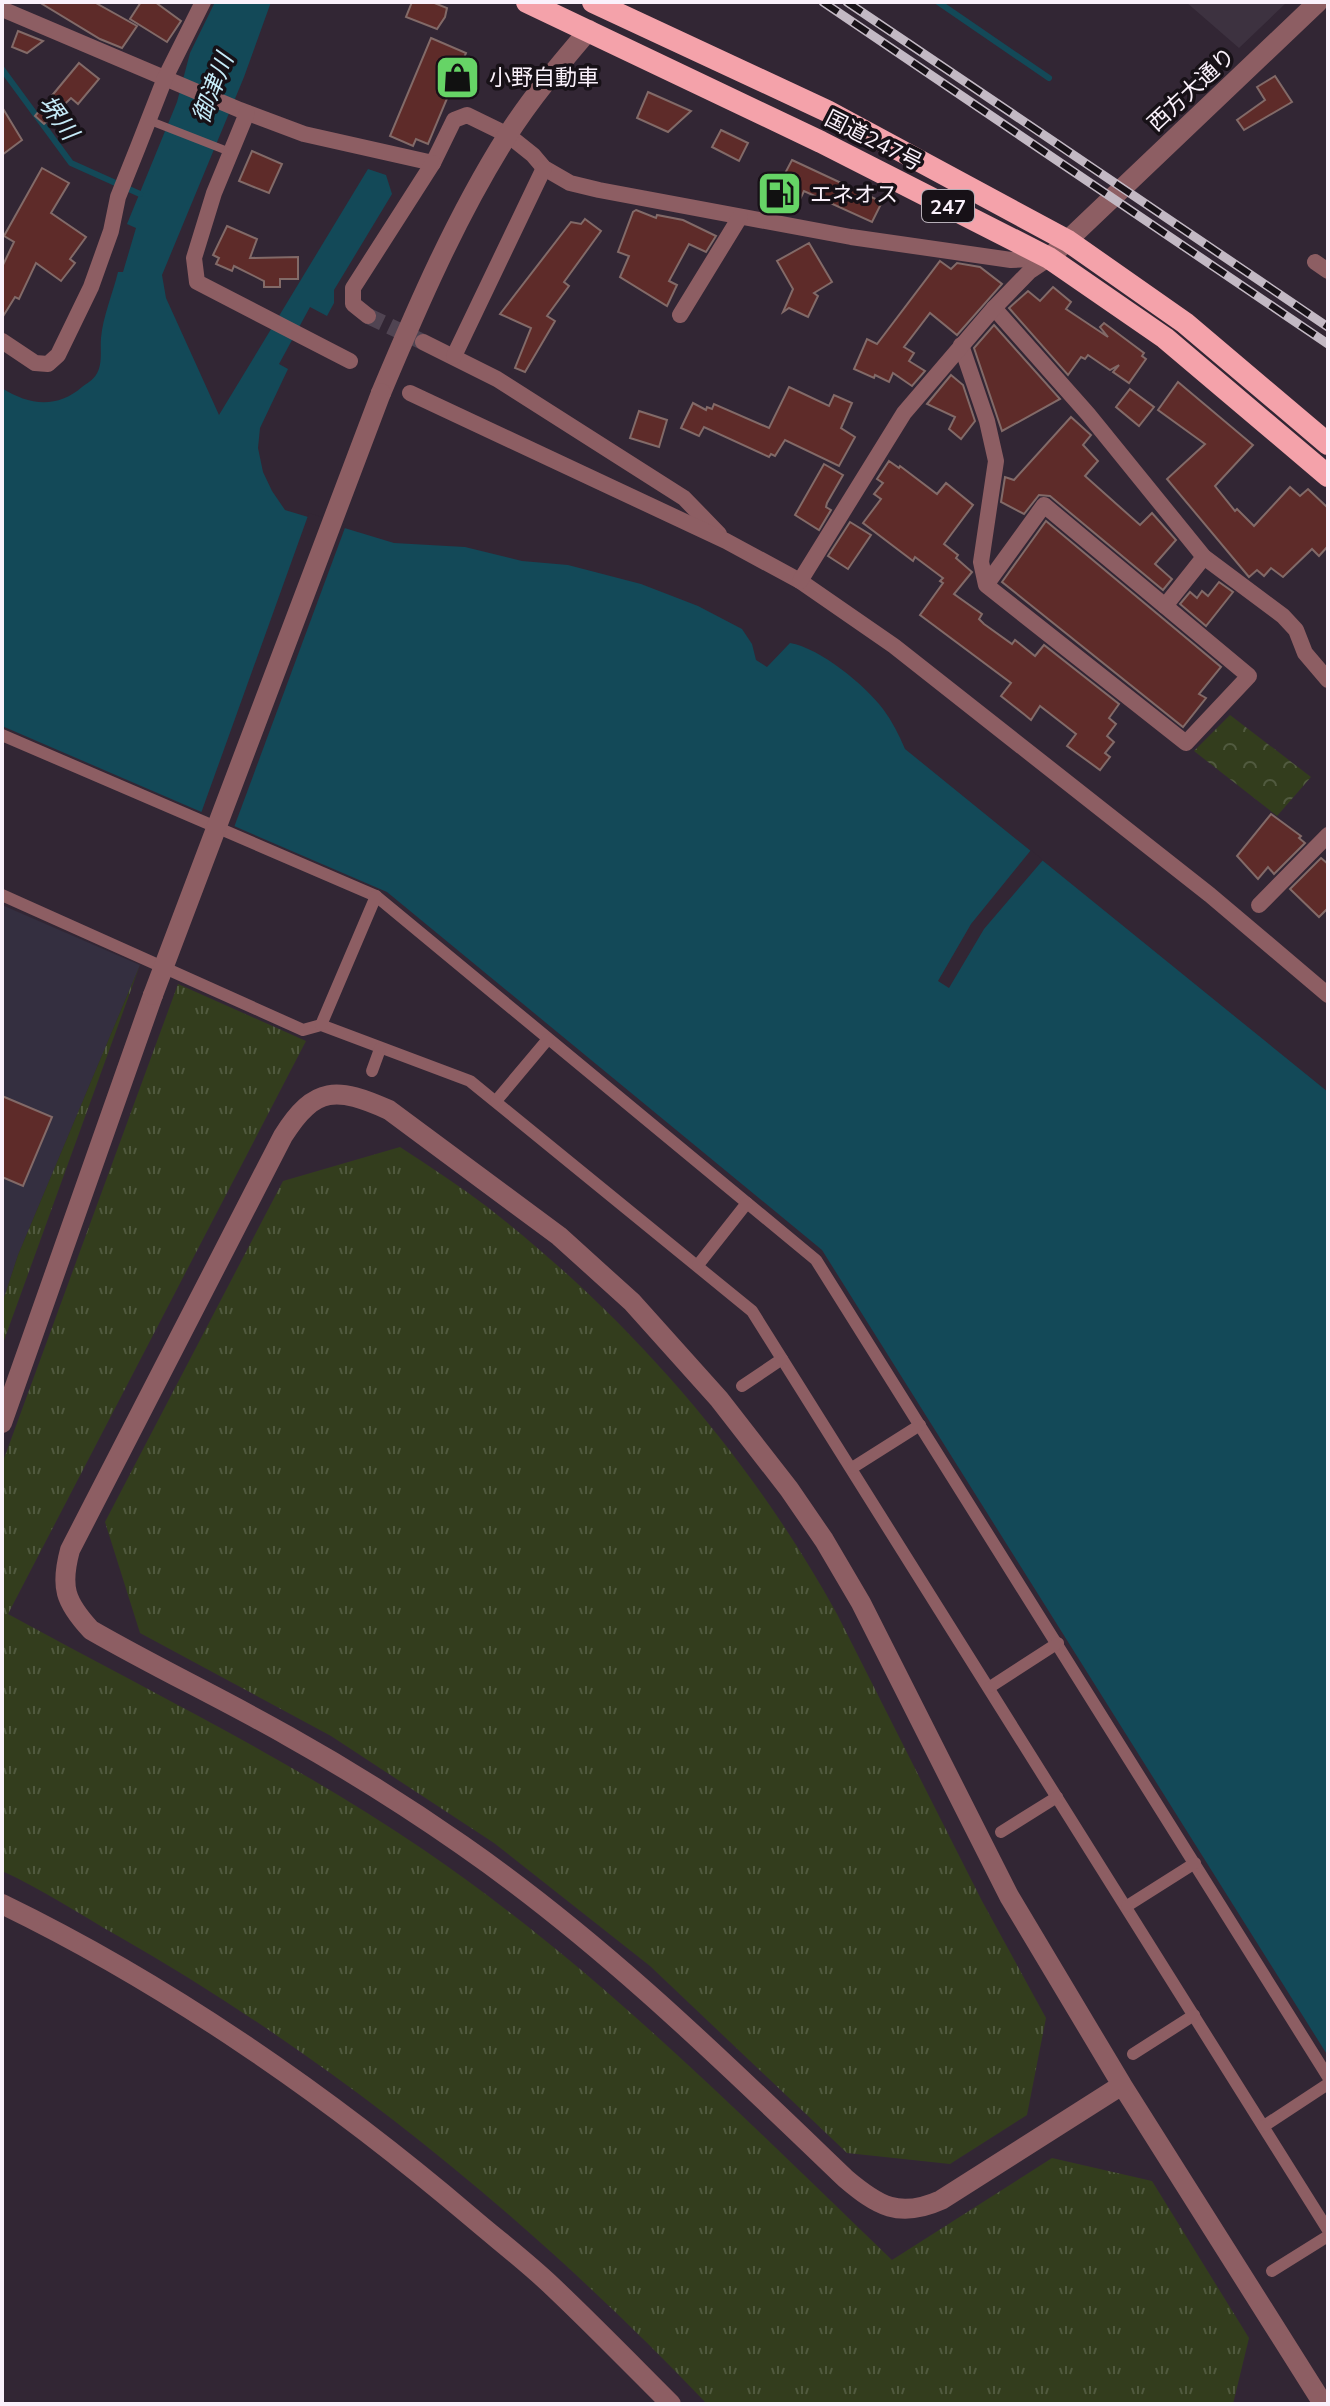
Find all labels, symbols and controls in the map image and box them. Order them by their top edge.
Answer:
street label: 西方大通り [1141,41,1241,137]
water label: 御津川 [185,46,240,127]
shop icon: 小野自動車 [434,53,482,101]
place label: 小野自動車 [489,63,599,91]
water label: 堺川 [33,89,87,148]
street label: 国道247号 [821,104,927,176]
fuel station icon: エネオス [755,170,803,218]
place label: エネオス [810,180,898,208]
road number: 247 [922,190,974,222]

